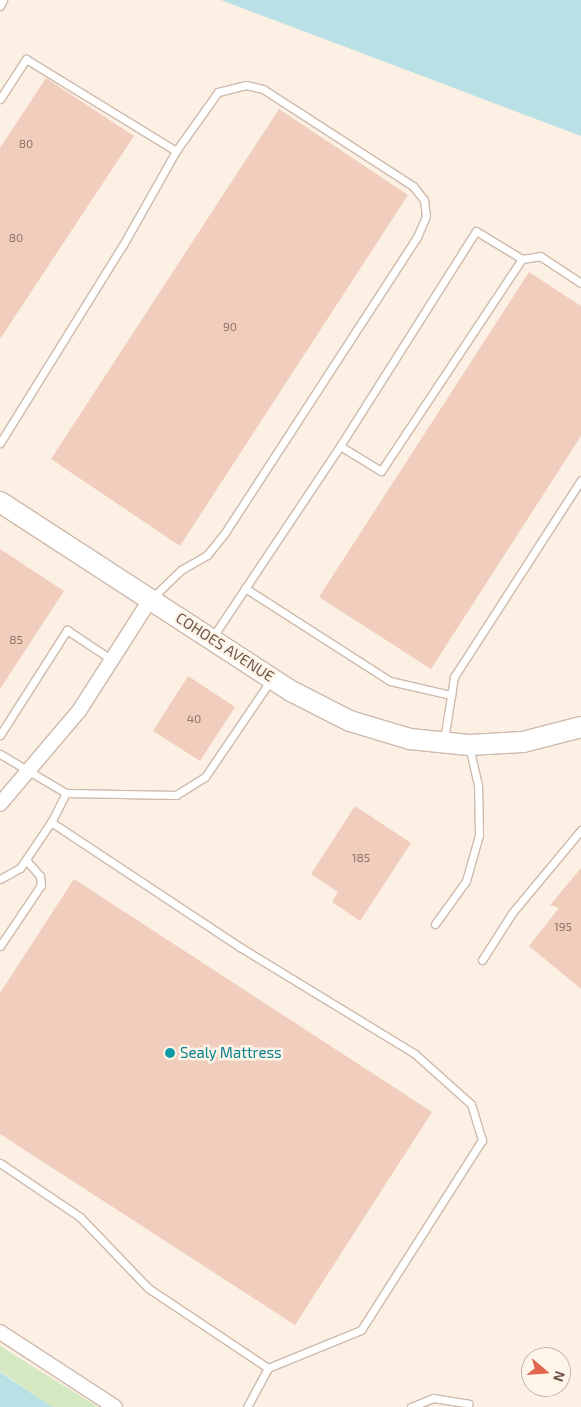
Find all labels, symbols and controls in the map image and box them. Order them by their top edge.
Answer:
house number: 80 [19,137,33,151]
house number: 80 [9,231,23,245]
house number: 90 [223,320,237,334]
street label: COHOES AVENUE [172,608,278,686]
house number: 85 [9,633,23,647]
house number: 40 [187,712,201,726]
house number: 185 [352,851,370,865]
house number: 195 [554,920,572,934]
place label: Sealy Mattress [180,1044,282,1062]
marker: Sealy Mattress [164,1047,176,1059]
north arrow [521,1347,571,1397]
text: N [550,1369,569,1384]

